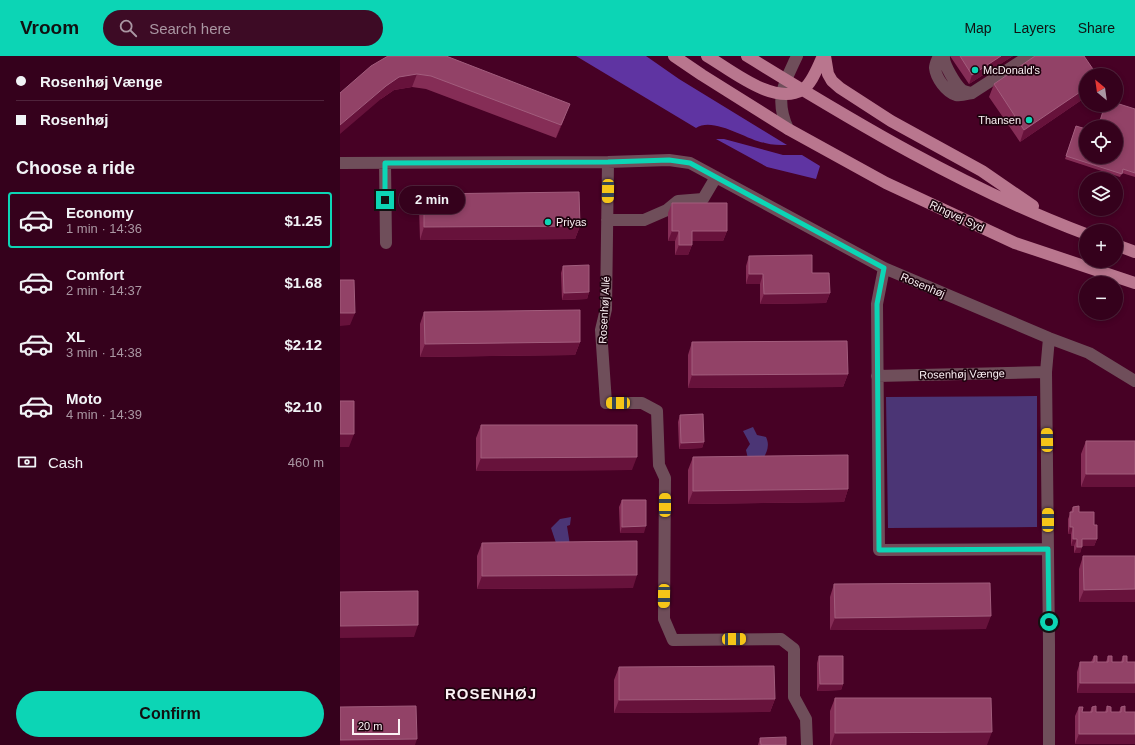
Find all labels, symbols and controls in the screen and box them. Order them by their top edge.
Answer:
search box [103,10,383,46]
text: Vroom [20,17,79,38]
icon: search [117,17,139,39]
text: Search here [149,20,231,37]
text: Map [964,20,992,36]
text: Layers [1014,20,1056,36]
text: Share [1078,20,1115,36]
place label: McDonald's [983,64,1041,76]
marker: McDonald's [970,65,980,75]
north arrow [1079,68,1123,112]
map controls [1079,68,1123,320]
text: Rosenhøj Vænge [40,73,163,90]
text: Rosenhøj [40,111,108,128]
place label: Thansen [978,114,1021,126]
marker: Thansen [1024,115,1034,125]
button: locate [1079,120,1123,164]
text: Choose a ride [16,158,135,178]
button: layers [1079,172,1123,216]
car [602,179,614,203]
callout: 2 min [399,186,465,214]
route end [376,191,394,209]
text: 2 min [415,192,449,207]
street label: Ringvej Syd [928,198,986,234]
icon: car [18,202,54,238]
text: Economy [66,204,134,221]
text: $1.25 [284,212,322,229]
place label: Priyas [556,216,587,228]
marker: Priyas [543,217,553,227]
text: 1 min · 14:36 [66,221,142,236]
button: + [1079,224,1123,268]
icon: car [18,264,54,300]
text: Comfort [66,266,124,283]
street label: Rosenhøj [899,270,947,300]
text: $1.68 [284,274,322,291]
street label: Rosenhøj Allé [596,276,612,344]
button: − [1079,276,1123,320]
text: 2 min · 14:37 [66,283,142,298]
icon: car [18,326,54,362]
text: XL [66,328,85,345]
text: $2.12 [284,336,322,353]
text: 3 min · 14:38 [66,345,142,360]
street label: Rosenhøj Vænge [919,367,1005,381]
icon: car [18,388,54,424]
text: Moto [66,390,102,407]
car [606,397,630,409]
text: $2.10 [284,398,322,415]
text: 4 min · 14:39 [66,407,142,422]
car [1041,428,1053,452]
icon: cash [16,451,38,473]
text: Cash [48,454,83,471]
text: 460 m [288,455,324,470]
car [659,493,671,517]
car [1042,508,1054,532]
car [658,584,670,608]
route start [1040,613,1058,631]
car [722,633,746,645]
district label: ROSENHØJ [445,685,537,702]
button: Confirm [16,691,324,737]
scale bar [352,717,400,736]
text: 20 m [358,720,382,732]

